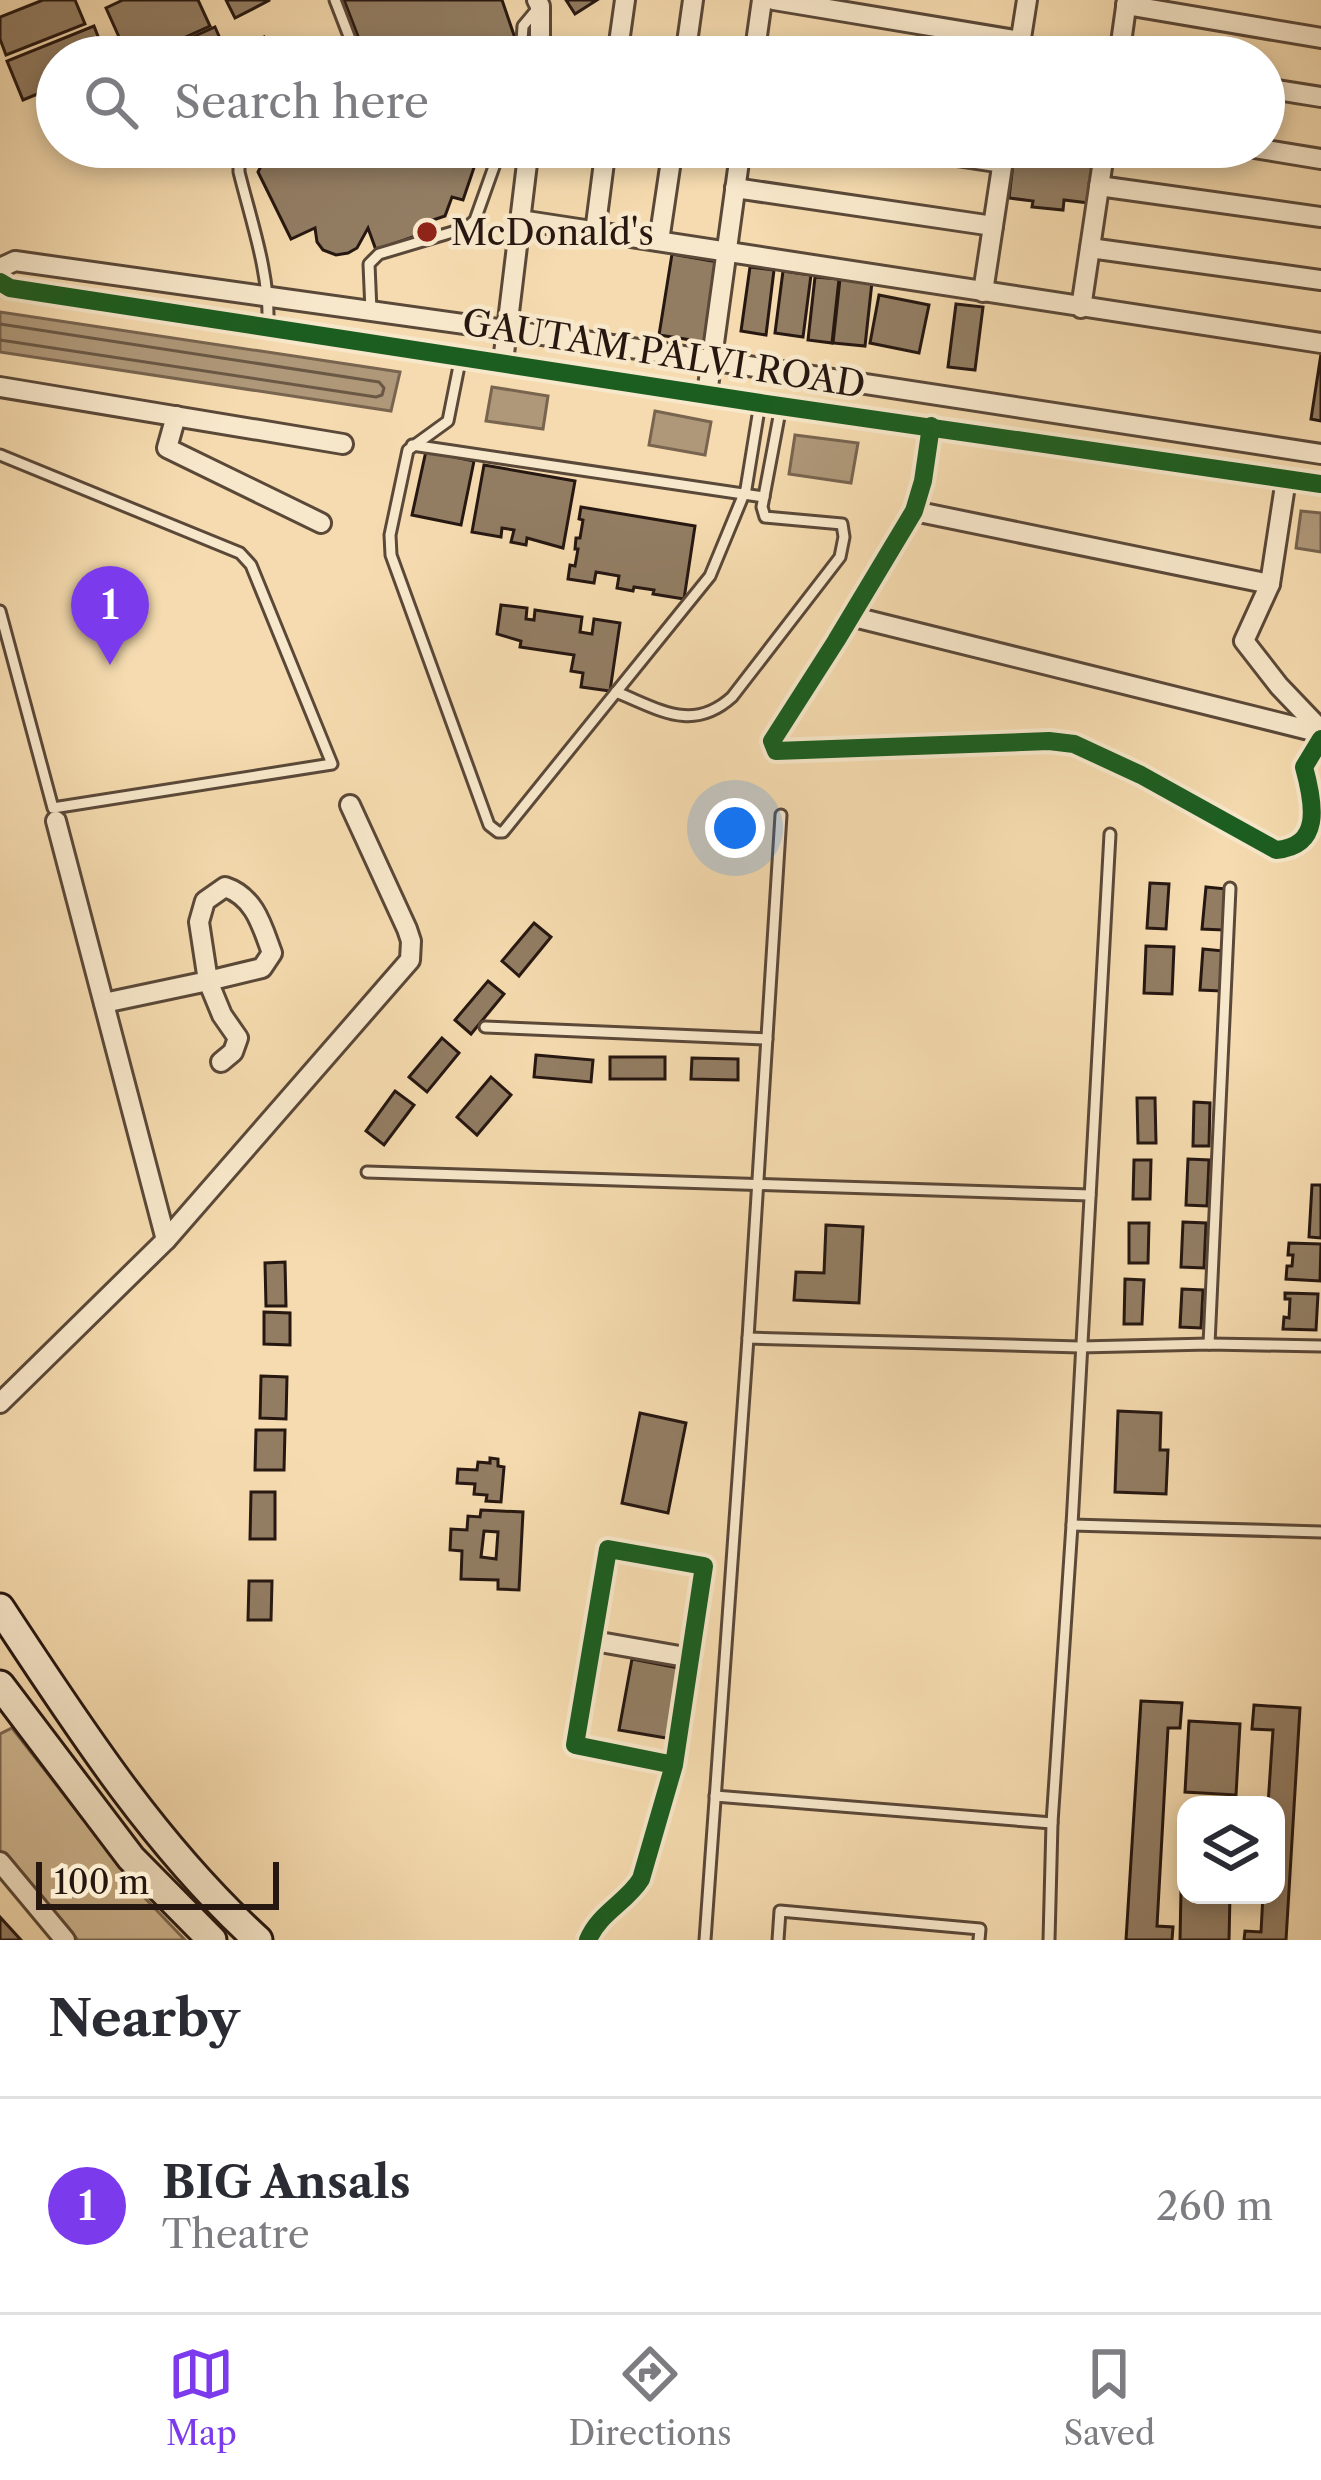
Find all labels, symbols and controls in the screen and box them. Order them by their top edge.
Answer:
search box [36,36,1285,168]
icon: search [78,69,144,135]
text: Search here [174,74,429,130]
place label: McDonald's [451,210,654,254]
marker: McDonald's [414,219,440,245]
street label: GAUTAM PALVI ROAD [459,299,869,407]
pin: 1 [71,566,149,665]
your location [705,798,765,858]
map controls [1177,1796,1285,1904]
button: layers [1177,1796,1285,1904]
scale bar [36,1856,279,1909]
text: 100 m [54,1862,149,1903]
text: Nearby [48,1987,240,2049]
text: BIG Ansals [162,2154,411,2210]
text: 1 [78,2182,96,2230]
text: 260 m [1156,2182,1273,2230]
text: Theatre [162,2210,310,2258]
tab: Map [166,2341,237,2454]
tab: Directions [569,2341,732,2454]
tab: Saved [1063,2341,1155,2454]

